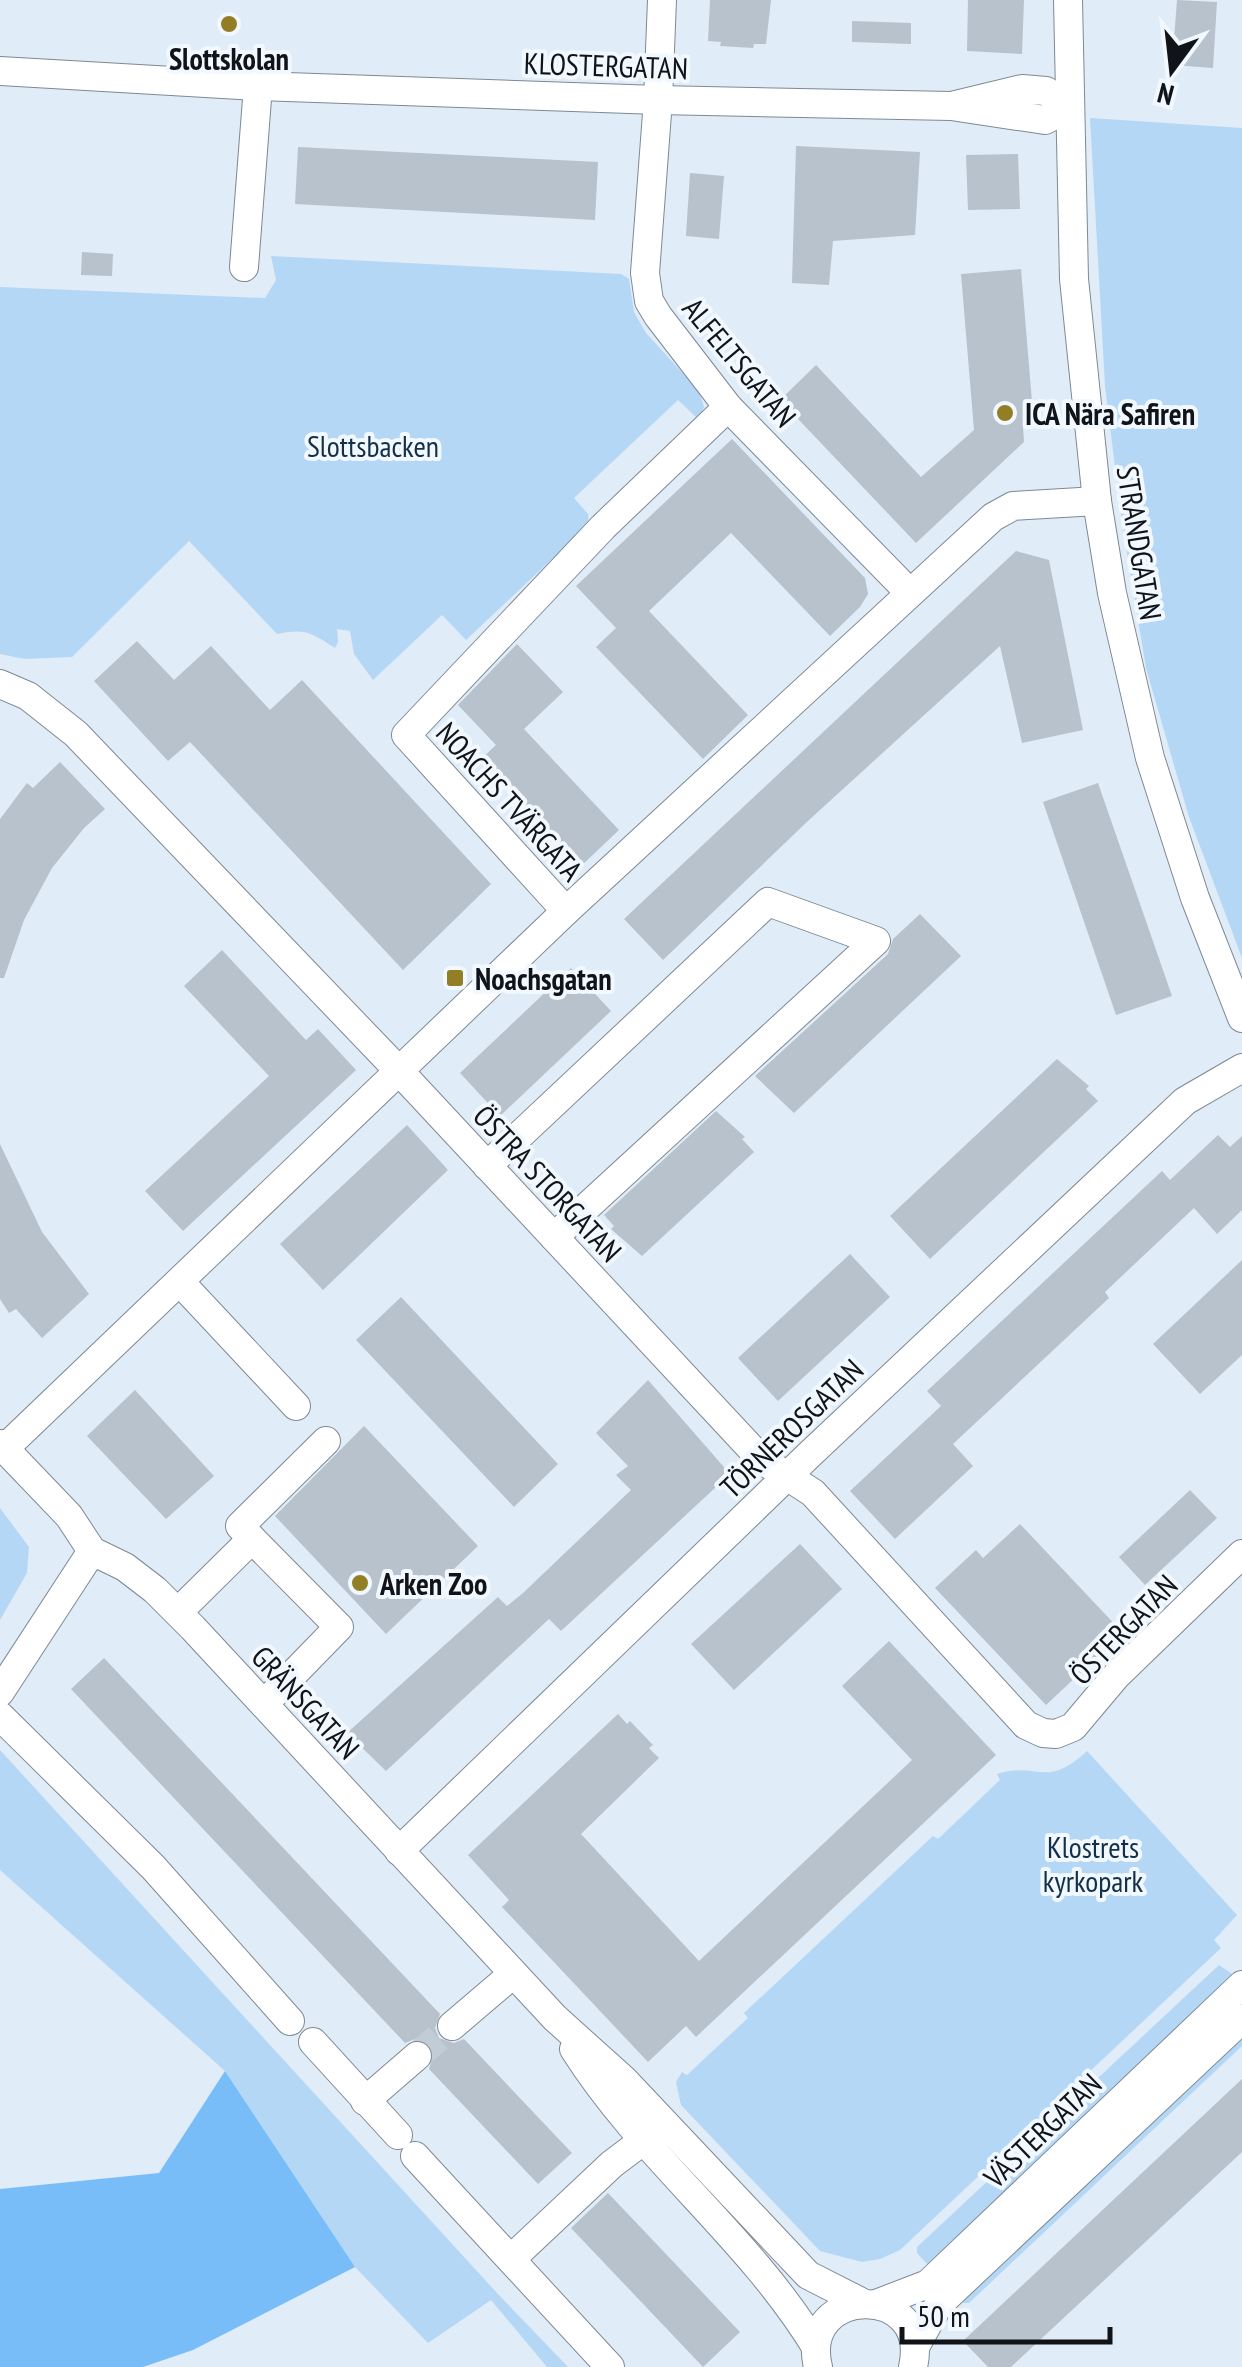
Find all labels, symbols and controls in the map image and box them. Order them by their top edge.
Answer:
marker: Slottskolan [218,13,240,35]
north arrow [1122,20,1222,120]
place label: Slottskolan [169,39,289,78]
street label: KLOSTERGATAN [523,43,689,87]
text: N [1153,75,1177,114]
street label: ALFELTSGATAN [675,289,805,435]
place label: ICA Nära Safiren [1025,394,1195,433]
marker: ICA Nära Safiren [994,402,1016,424]
park label: Slottsbacken [307,426,439,465]
street label: STRANDGATAN [1109,463,1171,623]
street label: NOACHS TVÄRGATA [428,713,592,889]
place label: Noachsgatan [475,959,612,998]
marker: Noachsgatan [444,967,466,989]
street label: ÖSTRA STORGATAN [465,1096,631,1270]
street label: TÖRNEROSGATAN [711,1350,871,1506]
place label: Arken Zoo [379,1564,487,1603]
street label: ÖSTERGATAN [1061,1566,1185,1692]
marker: Arken Zoo [349,1572,371,1594]
street label: GRÄNSGATAN [244,1637,368,1767]
park label: Klostrets kyrkopark [1043,1827,1144,1900]
street label: VÄSTERGATAN [974,2064,1109,2196]
scale bar [902,2282,1110,2344]
text: 50 m [917,2296,970,2335]

